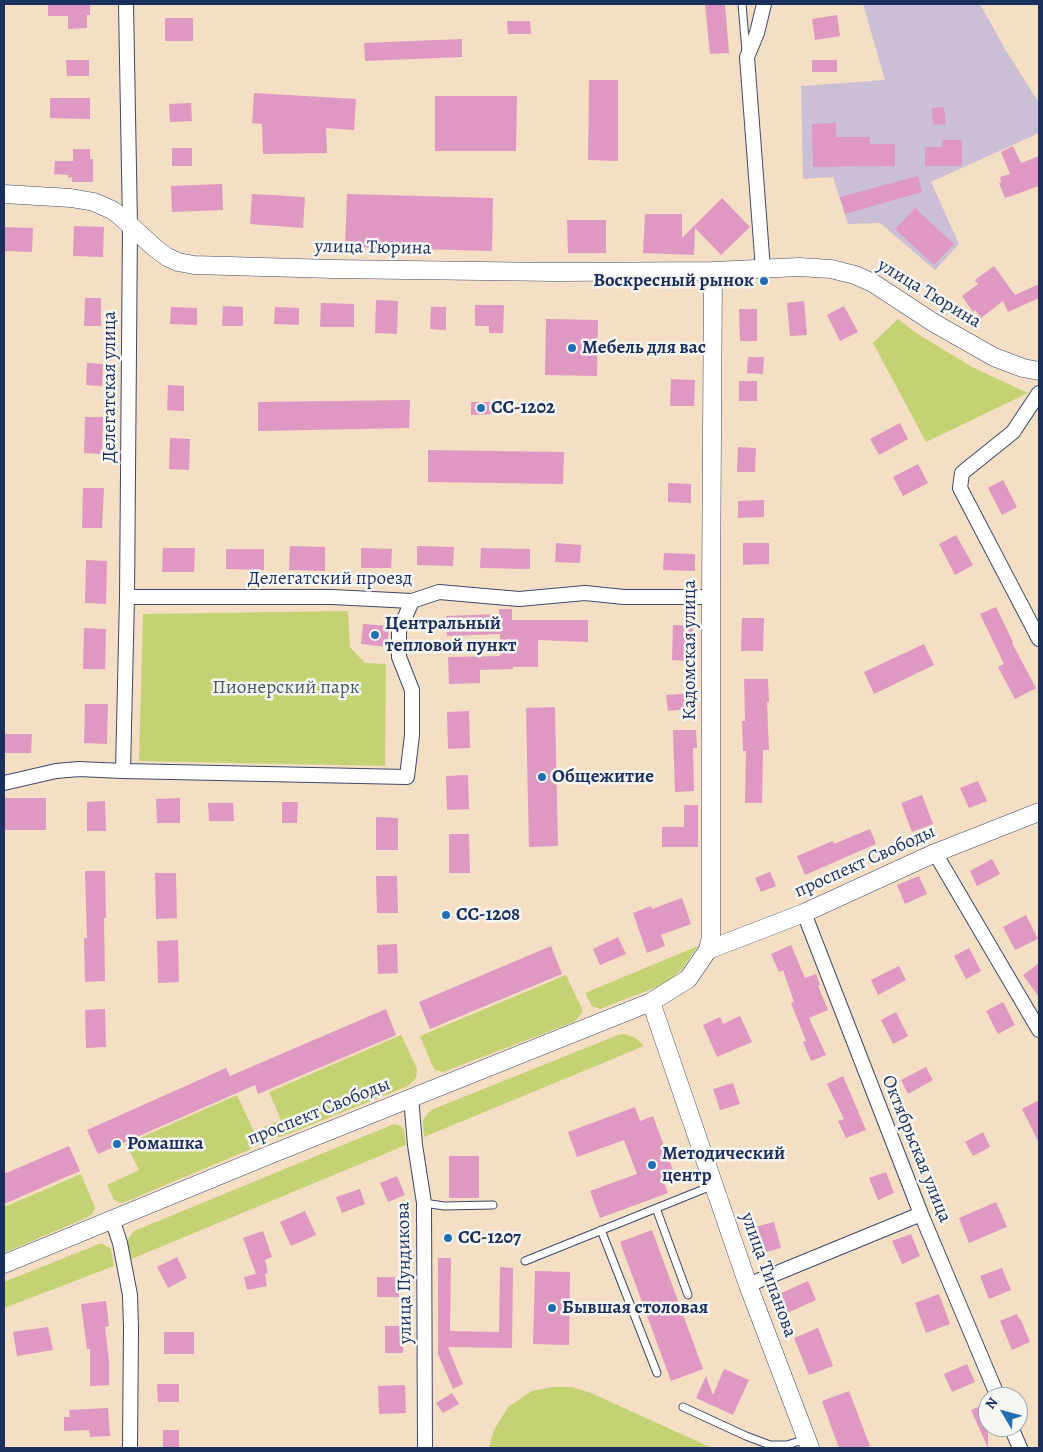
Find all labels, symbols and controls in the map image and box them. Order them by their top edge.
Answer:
street label: улица Тюрина [314,236,432,260]
street label: улица Тюрина [873,254,985,334]
place label: Воскресный рынок [593,270,754,292]
marker: Воскресный рынок [758,275,770,287]
street label: Делегатская улица [99,311,121,463]
place label: Мебель для вас [582,337,706,359]
marker: Мебель для вас [566,342,578,354]
place label: СС-1202 [491,397,555,419]
marker: СС-1202 [475,402,487,414]
street label: Делегатский проезд [248,568,412,590]
street label: Кадомская улица [679,580,701,720]
place label: Центральный тепловой пункт [385,613,517,657]
marker: Центральный тепловой пункт [369,629,381,641]
park label: Пионерский парк [212,677,360,699]
place label: Общежитие [552,766,654,788]
marker: Общежитие [536,771,548,783]
street label: проспект Свободы [791,821,939,903]
place label: СС-1208 [456,904,520,926]
marker: СС-1208 [440,909,452,921]
street label: Октябрьская улица [876,1072,956,1226]
street label: проспект Свободы [244,1073,394,1151]
place label: Ромашка [127,1133,204,1155]
marker: Ромашка [111,1138,123,1150]
place label: Методический центр [662,1143,785,1187]
marker: Методический центр [646,1159,658,1171]
street label: улица Пундикова [392,1202,418,1344]
street label: улица Типанова [735,1209,801,1341]
place label: СС-1207 [458,1227,521,1249]
marker: СС-1207 [442,1232,454,1244]
place label: Бывшая столовая [562,1297,708,1319]
marker: Бывшая столовая [546,1302,558,1314]
north arrow [978,1387,1028,1437]
text: N [981,1393,1002,1413]

